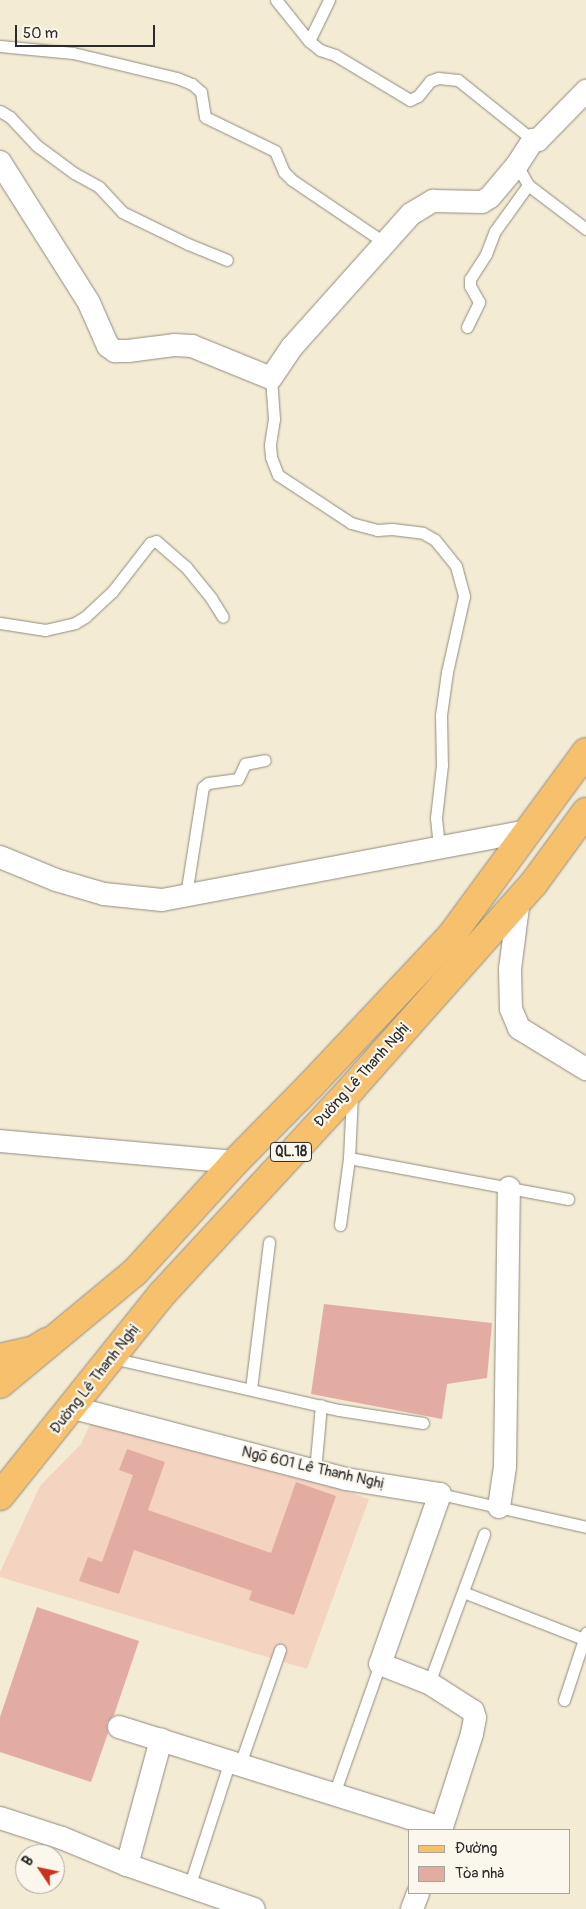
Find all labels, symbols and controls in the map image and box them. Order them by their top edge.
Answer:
scale bar [18,15,158,47]
text: 50 m [23,24,58,43]
street label: Đường Lê Thanh Nghị [310,1019,414,1131]
road number: QL.18 [270,1140,312,1164]
street label: Đường Lê Thanh Nghị [47,1320,143,1438]
street label: Ngõ 601 Lê Thanh Nghị [240,1443,386,1493]
legend [408,1829,571,1894]
text: Đường [455,1839,497,1858]
north arrow [15,1844,65,1894]
text: B [19,1853,37,1869]
text: Tòa nhà [455,1864,504,1883]

